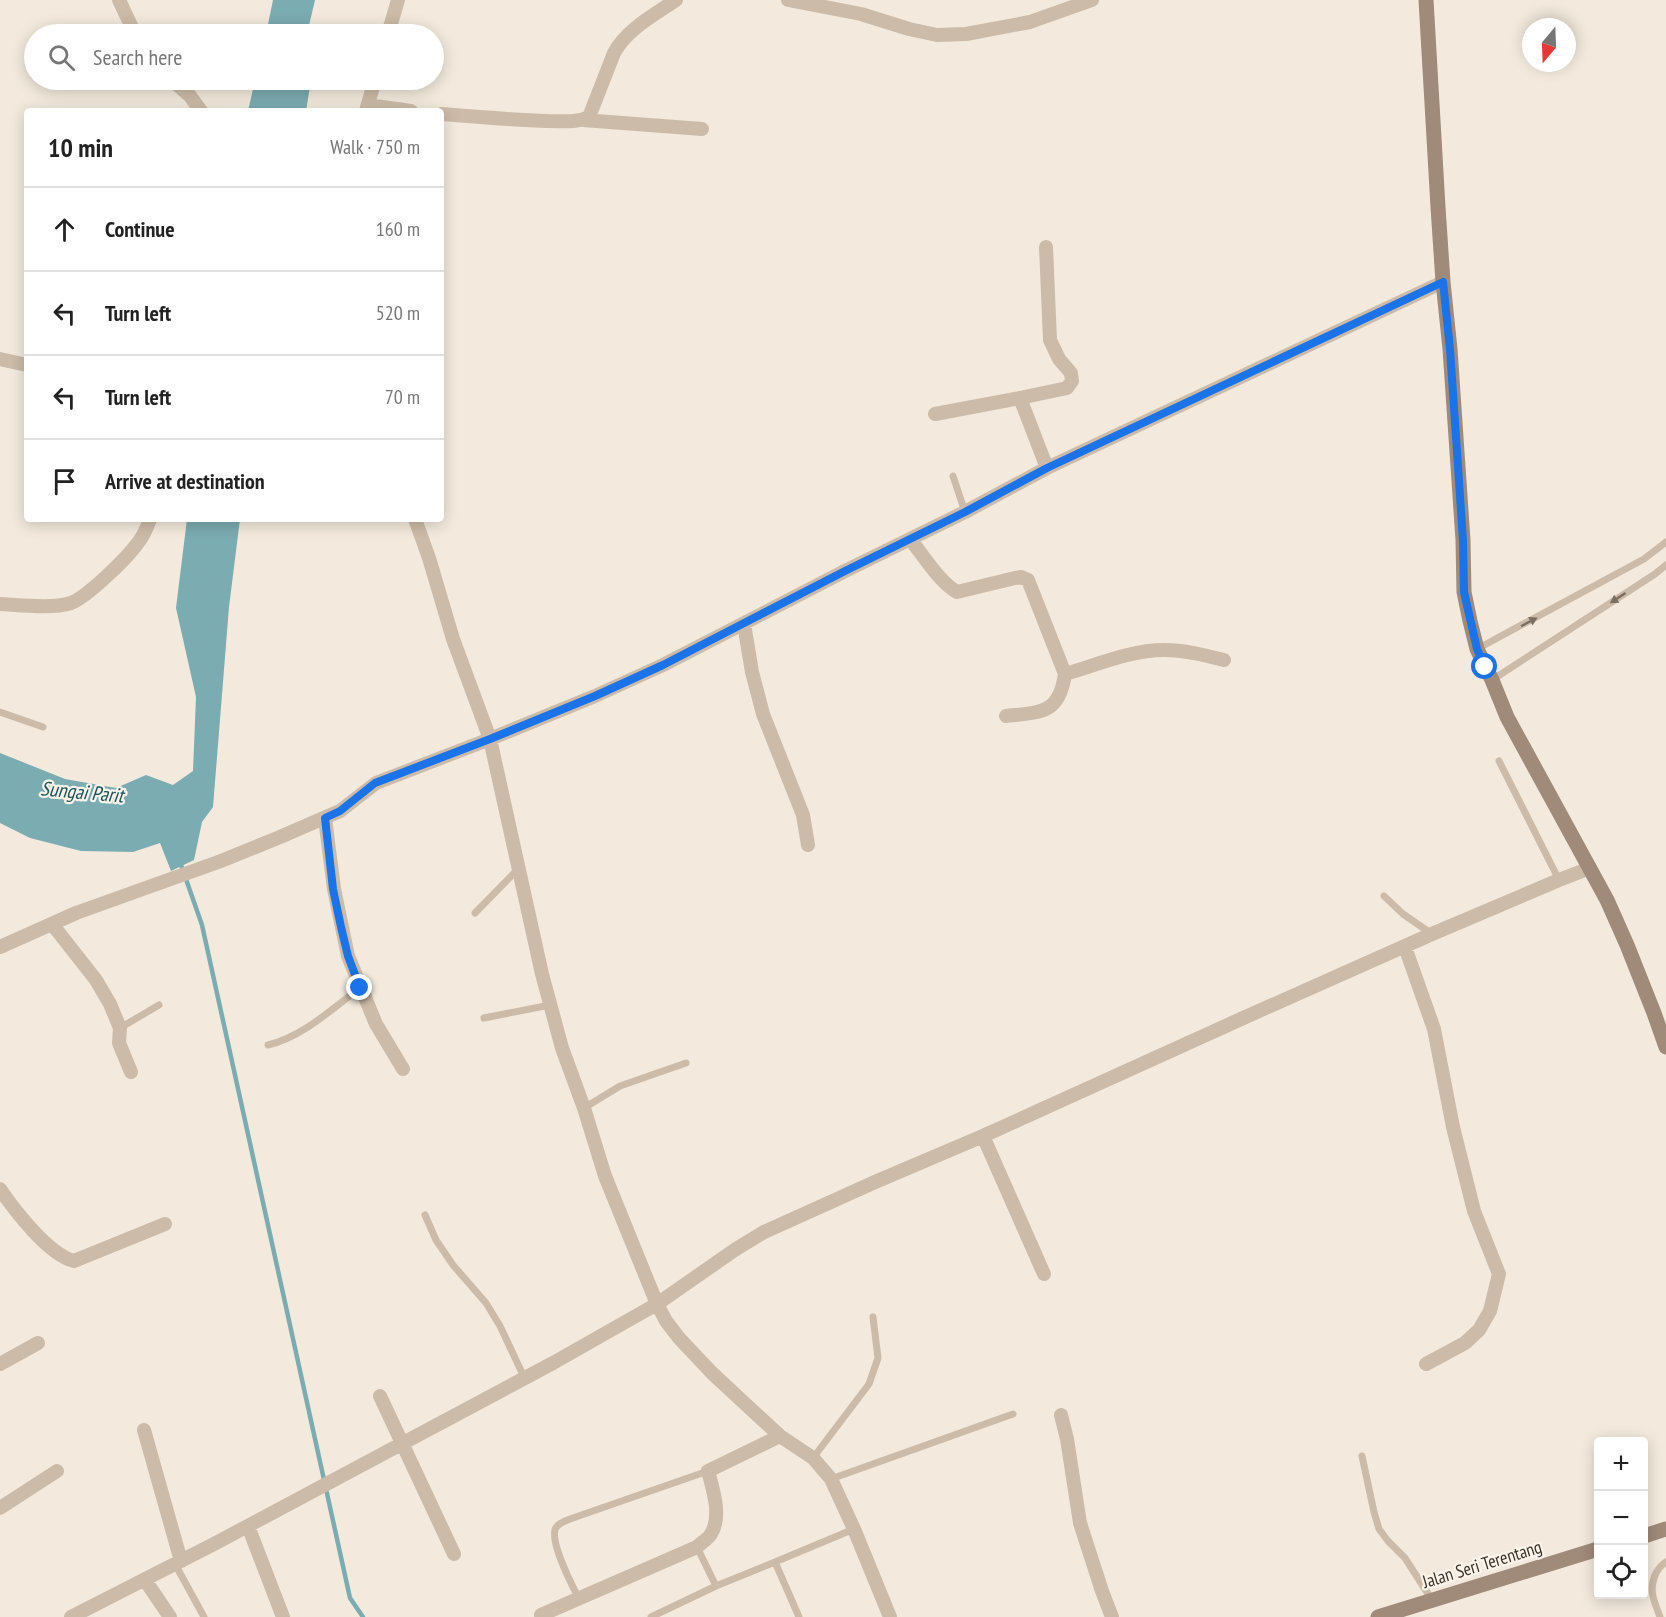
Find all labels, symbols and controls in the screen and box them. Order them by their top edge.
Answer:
north arrow [1522,18,1576,72]
search box [24,24,444,90]
icon: search [45,41,78,74]
text: Search here [93,43,182,71]
text: 10 min [48,131,113,164]
text: Walk · 750 m [330,134,420,160]
icon: ahead [48,213,81,246]
text: Continue [105,215,175,243]
text: 160 m [376,216,420,242]
icon: left [48,297,81,330]
text: Turn left [105,299,171,327]
text: 520 m [376,300,420,326]
icon: left [48,381,81,414]
text: Turn left [105,383,171,411]
text: 70 m [385,384,420,410]
icon: arrive [48,465,81,498]
text: Arrive at destination [105,467,265,495]
one-way arrow [1610,592,1626,603]
one-way arrow [1520,617,1538,627]
route start [1471,653,1497,679]
water label: Sungai Parit [40,775,127,809]
route end [346,974,372,1000]
map controls [1594,1437,1648,1599]
button: + [1594,1437,1648,1491]
button: − [1594,1491,1648,1545]
street label: Jalan Seri Terentang [1419,1535,1545,1593]
button: locate [1594,1545,1648,1599]

